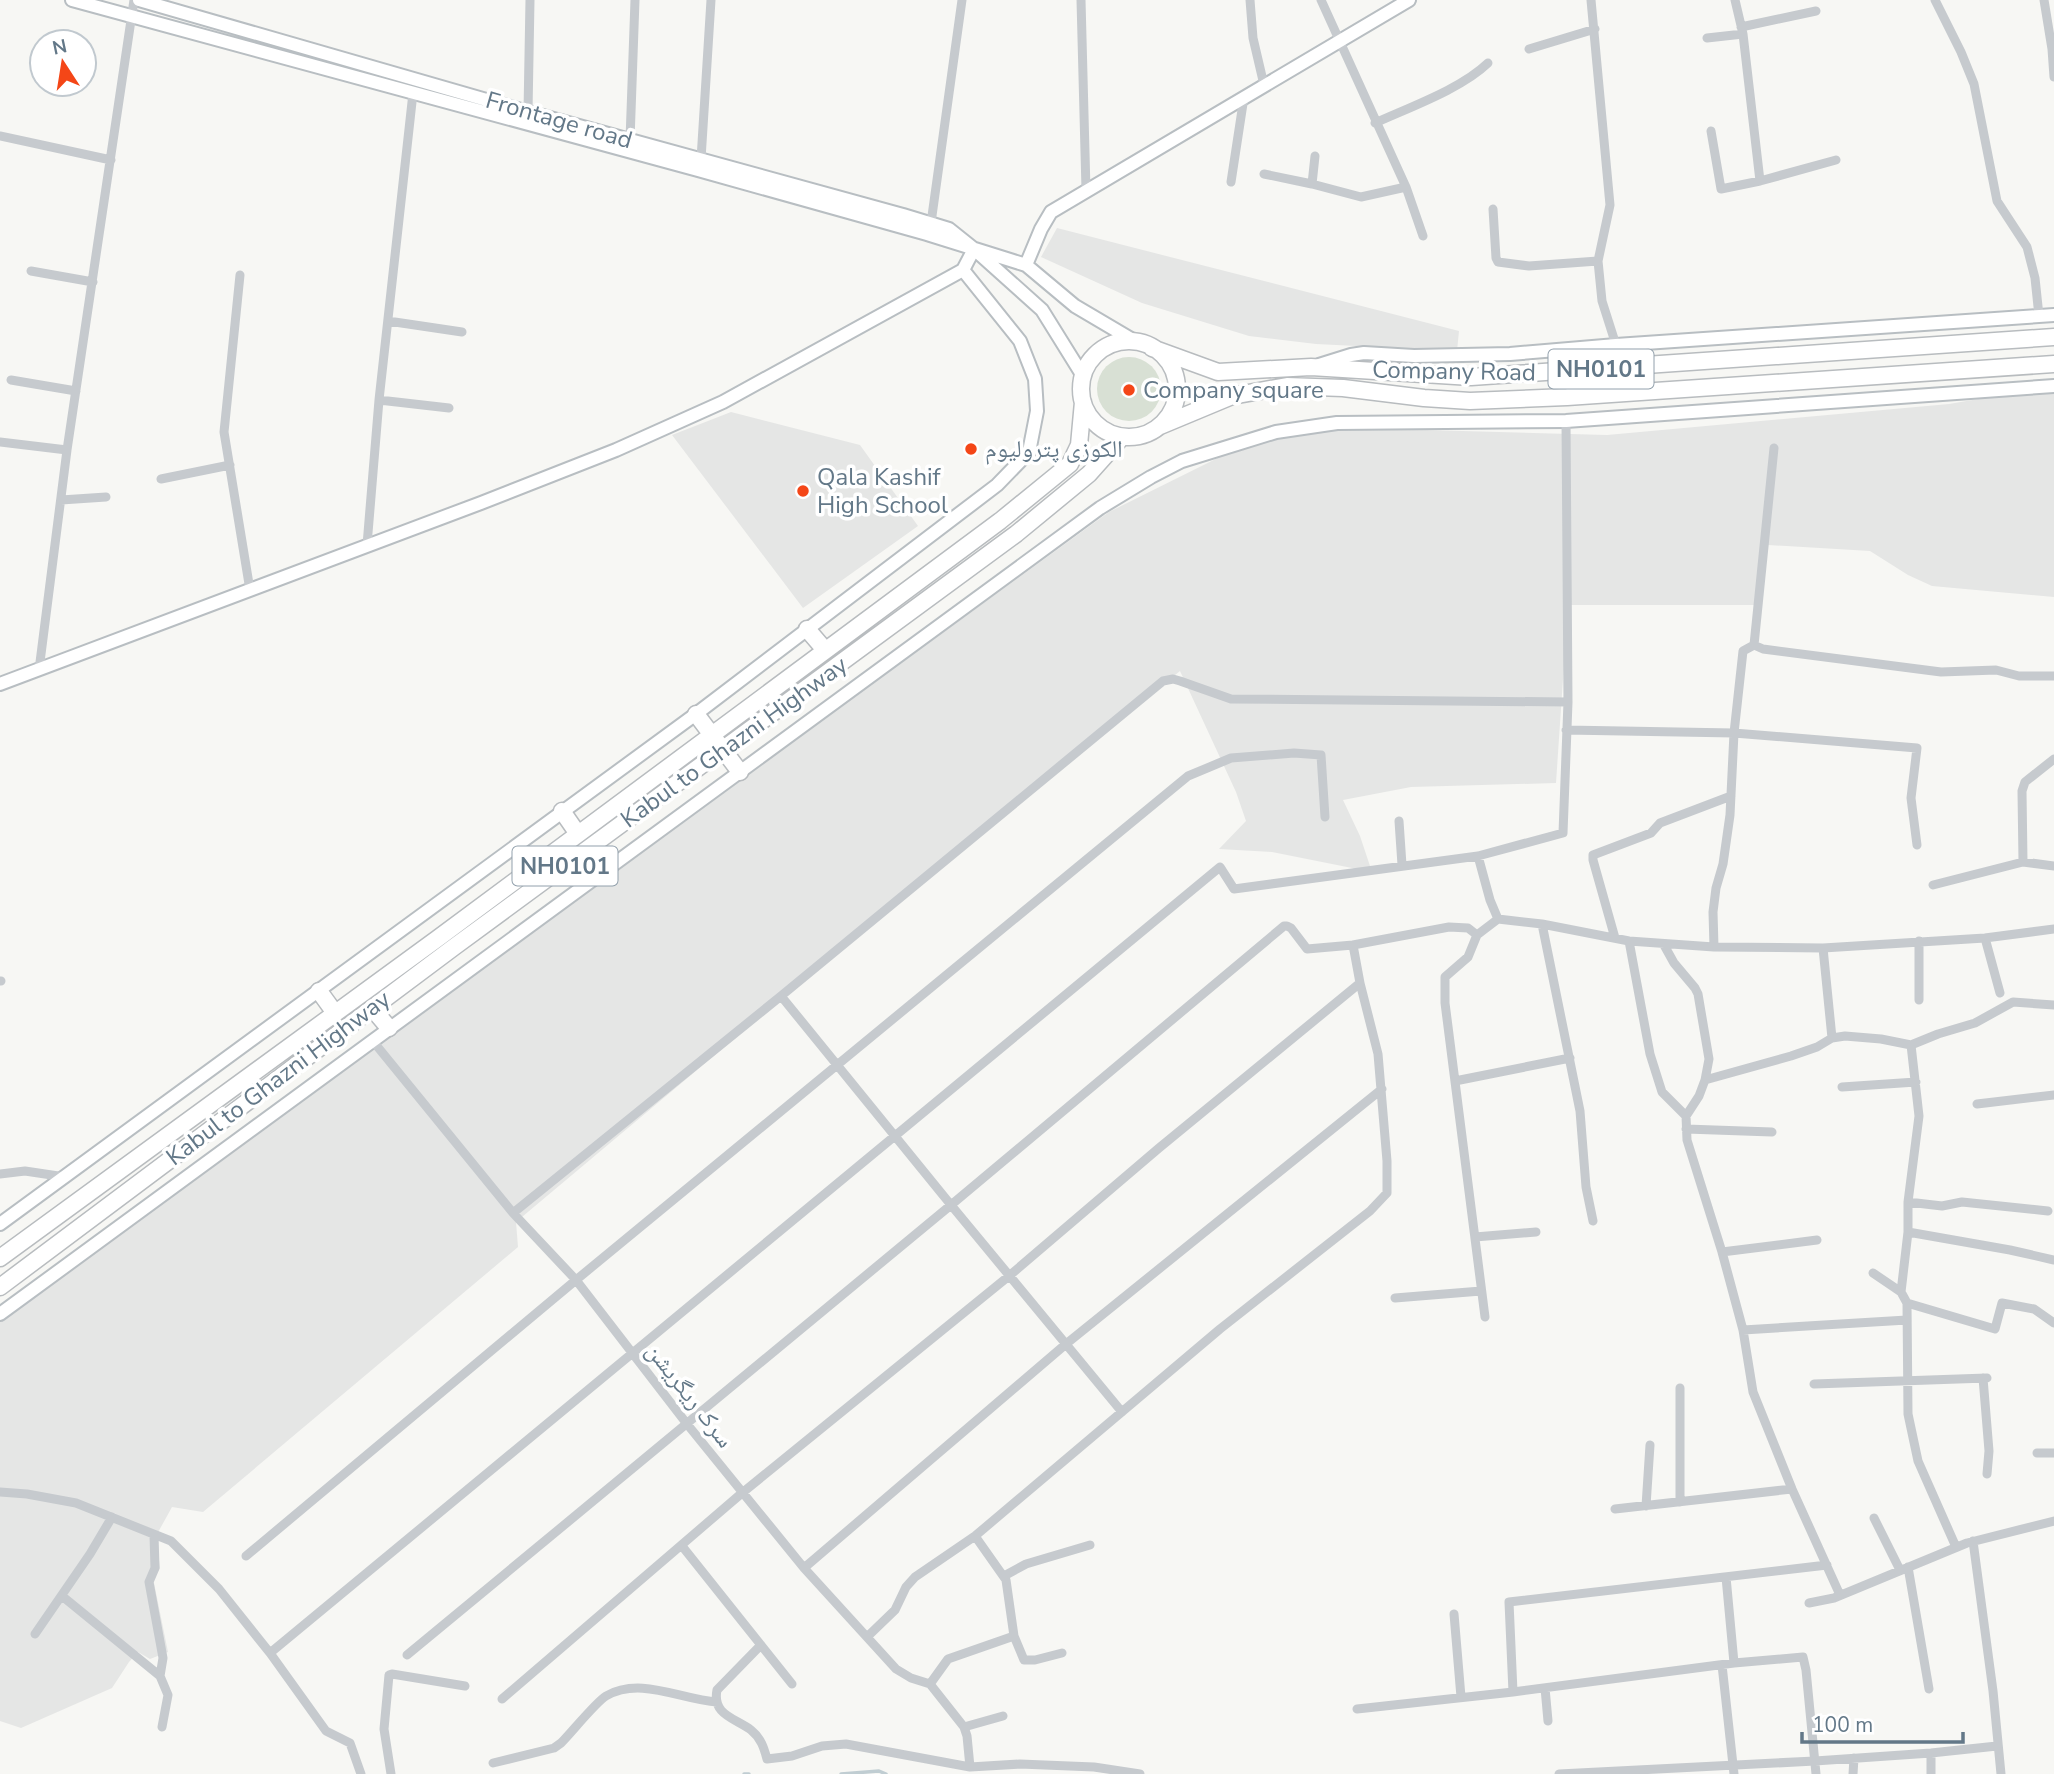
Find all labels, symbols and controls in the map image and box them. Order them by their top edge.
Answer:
north arrow [28,28,98,98]
text: N [50,33,69,62]
street label: Frontage road [482,84,636,156]
road number: NH0101 [1548,350,1654,388]
street label: Company Road [1372,354,1536,388]
place label: Company square [1143,374,1324,406]
marker: Company square [1121,382,1137,398]
place label: الکوزی پترولیوم [985,433,1123,465]
marker: الکوزی پترولیوم [963,441,979,457]
place label: Qala Kashif High School [817,461,948,521]
marker: Qala Kashif High School [795,483,811,499]
street label: Kabul to Ghazni Highway [614,649,854,835]
road number: NH0101 [512,846,618,886]
street label: Kabul to Ghazni Highway [159,983,397,1173]
street label: سرک ریگریشن [639,1336,741,1454]
scale bar [1802,1700,1963,1744]
text: 100 m [1812,1711,1873,1739]

